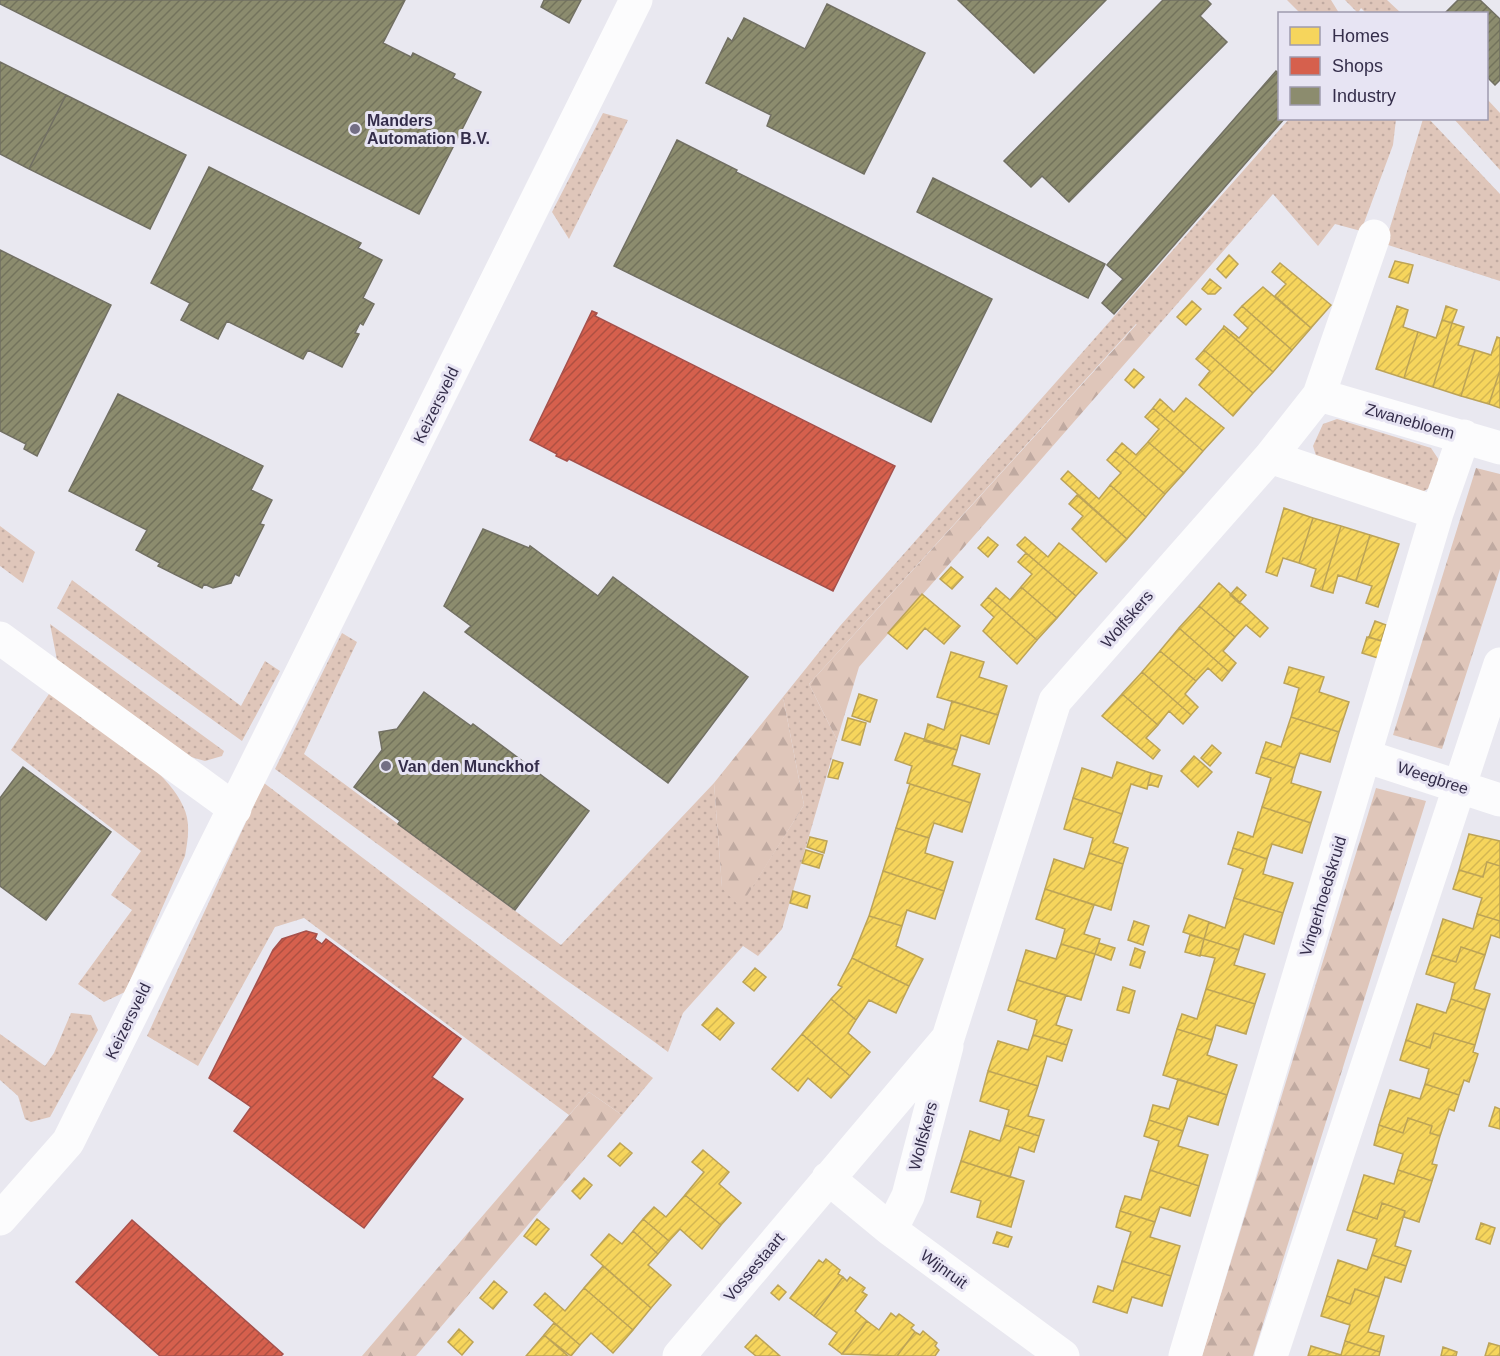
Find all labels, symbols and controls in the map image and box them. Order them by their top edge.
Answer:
legend [1278,12,1488,120]
text: Homes [1332,26,1389,46]
text: Shops [1332,56,1383,76]
text: Industry [1332,86,1396,106]
place label: Manders Automation B.V. [367,112,490,147]
marker: Manders Automation B.V. [348,122,362,136]
street label: Keizersveld [410,364,462,446]
street label: Zwanebloem [1364,400,1456,442]
street label: Wolfskers [1098,587,1156,651]
place label: Van den Munckhof [398,758,540,775]
marker: Van den Munckhof [379,759,393,773]
street label: Weegbree [1395,759,1471,797]
street label: Vingerhoedskruid [1297,834,1349,958]
street label: Keizersveld [102,980,154,1062]
street label: Wolfskers [906,1100,940,1172]
street label: Vossestaart [721,1229,788,1304]
street label: Wijnruit [917,1246,971,1292]

